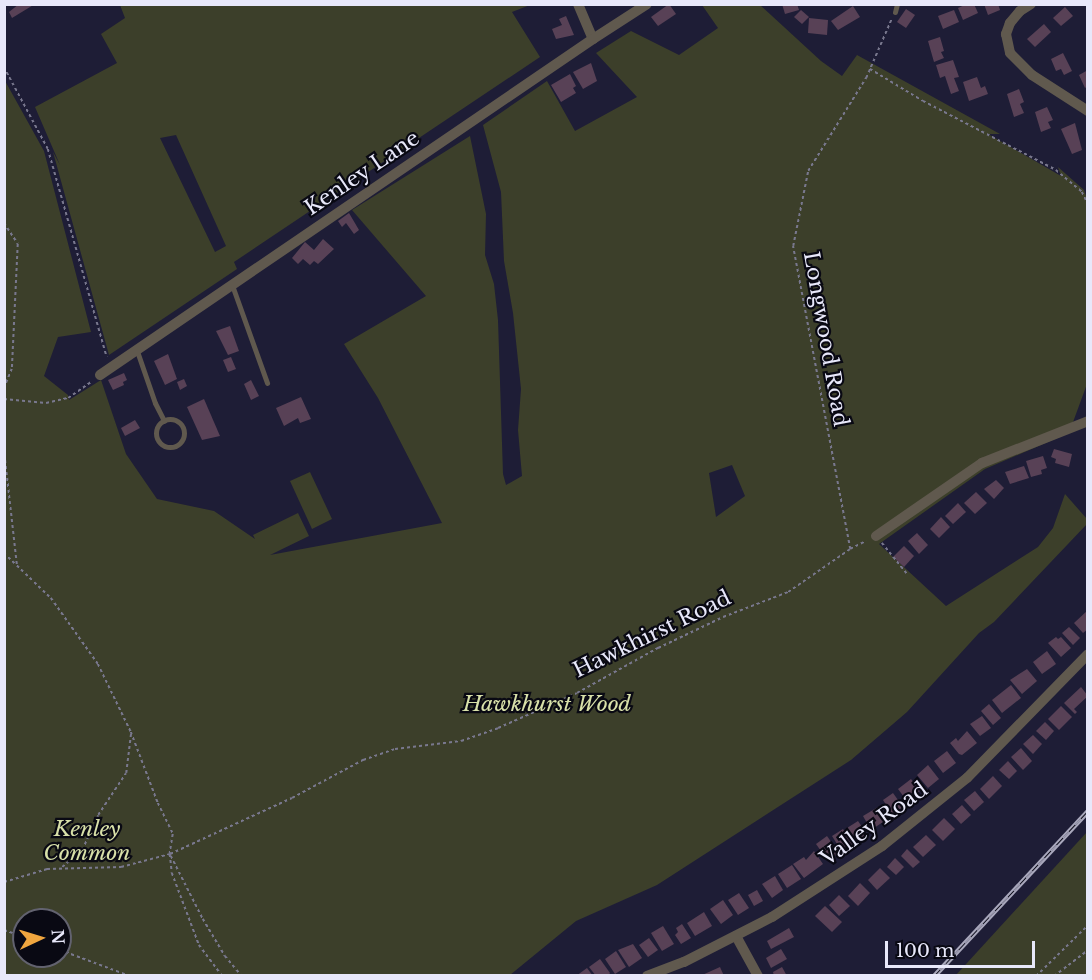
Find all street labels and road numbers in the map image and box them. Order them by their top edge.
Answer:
street label: Kenley Lane [299,125,425,221]
street label: Longwood Road [798,250,854,428]
street label: Hawkhirst Road [569,585,735,683]
street label: Valley Road [815,777,933,871]

